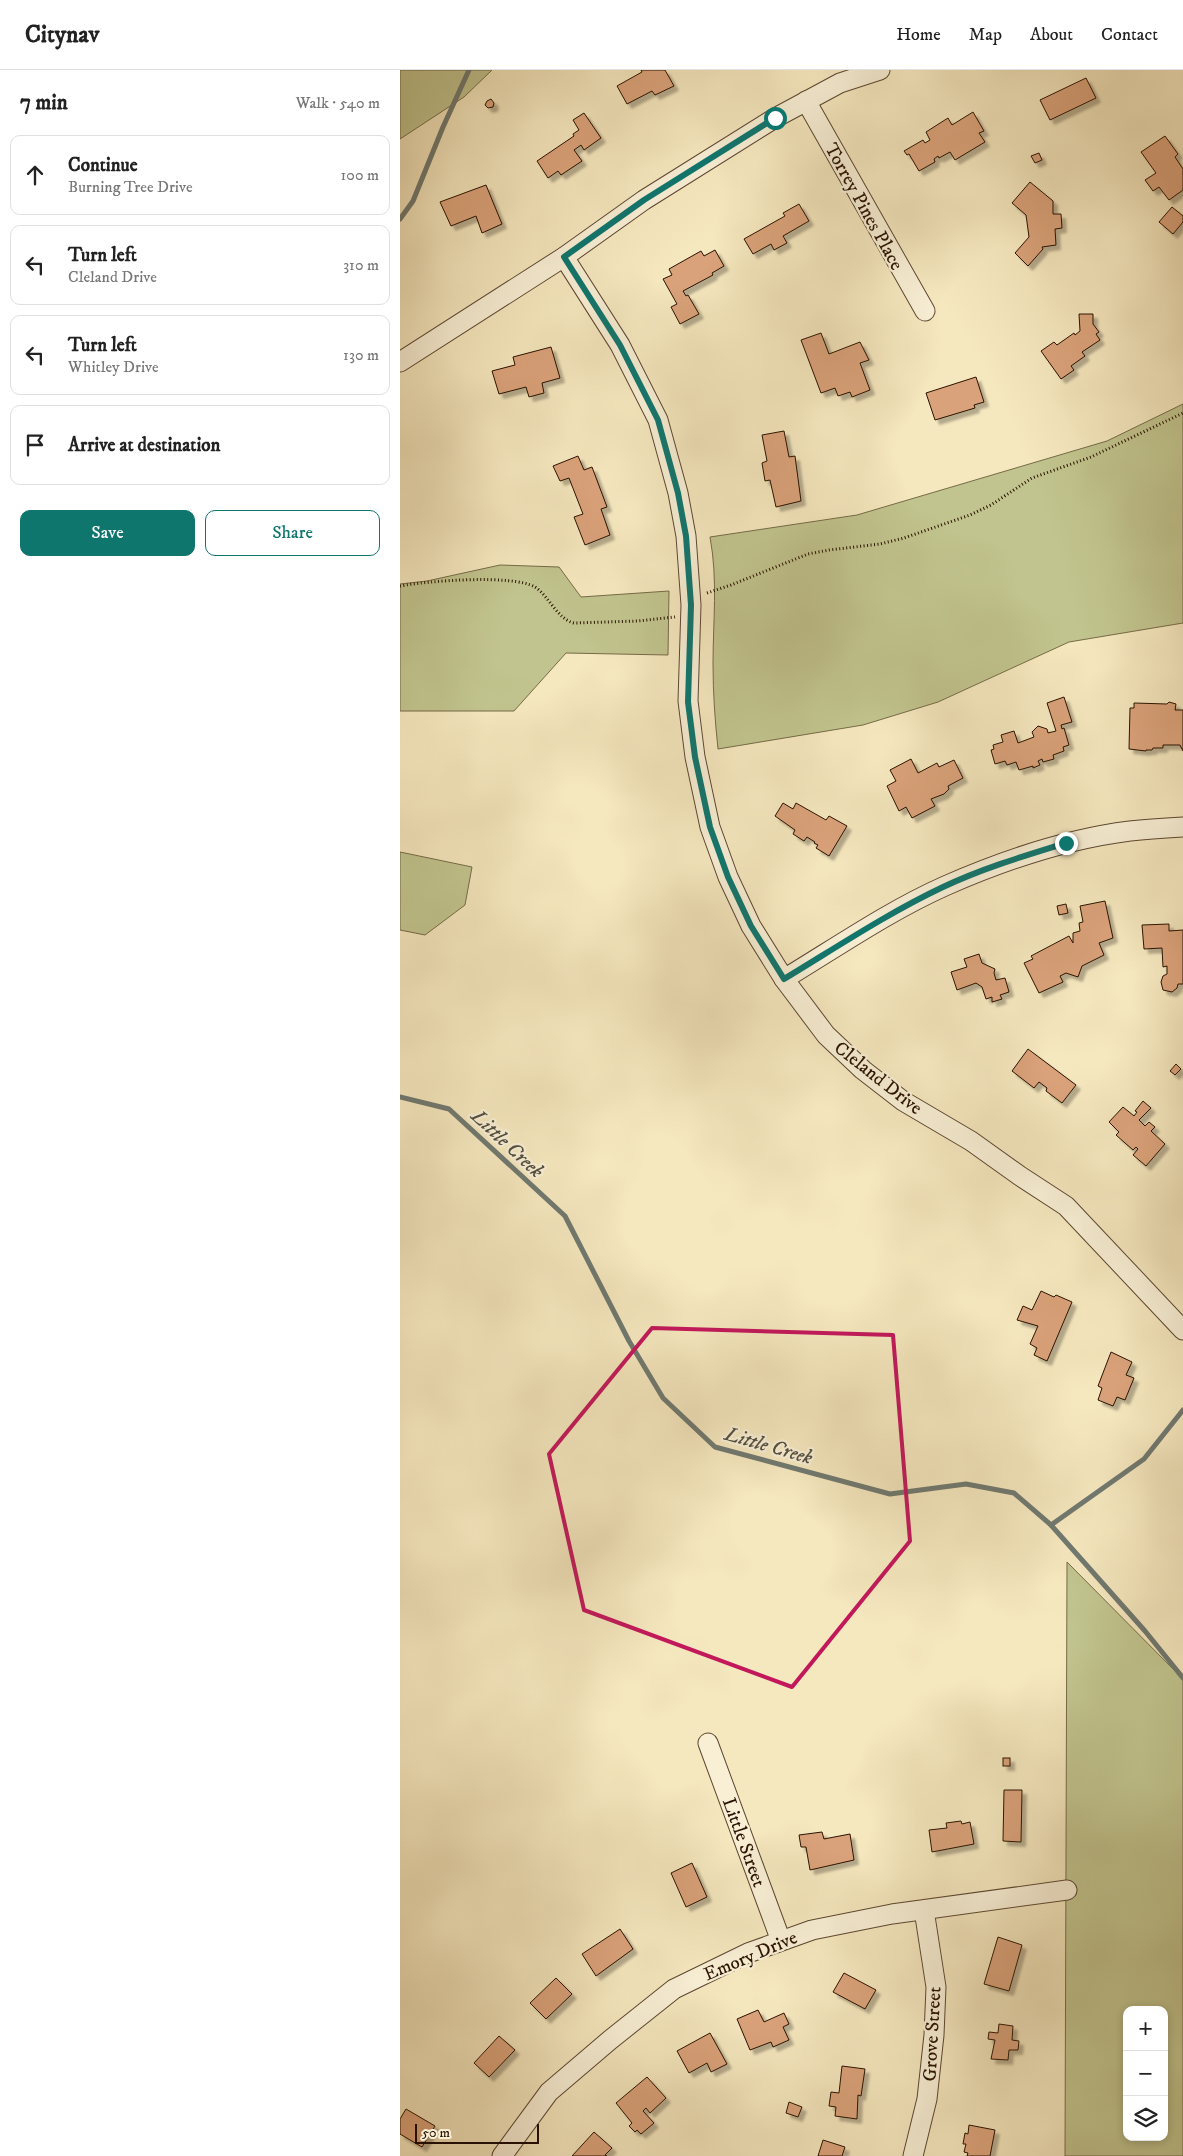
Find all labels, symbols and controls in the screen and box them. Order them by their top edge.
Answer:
text: Citynav [25,20,99,50]
text: Home [896,24,941,46]
text: Map [969,24,1002,46]
text: About [1030,24,1073,46]
text: Contact [1101,24,1158,46]
text: 7 min [20,90,68,116]
text: Walk · 540 m [296,93,380,113]
route start [764,107,787,130]
street label: Torrey Pines Place [819,139,908,274]
text: Continue [68,154,138,177]
icon: ahead [21,161,49,189]
text: 100 m [341,165,379,185]
text: Burning Tree Drive [68,177,193,197]
text: Turn left [68,244,137,267]
icon: left [21,251,49,279]
text: 310 m [343,255,379,275]
text: Cleland Drive [68,267,157,287]
text: Turn left [68,334,137,357]
icon: left [21,341,49,369]
text: 130 m [343,345,379,365]
text: Whitley Drive [68,357,159,377]
icon: arrive [21,431,49,459]
text: Arrive at destination [68,434,220,457]
button: Save [20,510,195,556]
button: Share [205,510,380,556]
route end [1055,832,1078,855]
street label: Cleland Drive [829,1037,927,1120]
water label: Little Creek [465,1104,549,1184]
water label: Little Creek [721,1422,816,1471]
street label: Little Street [717,1795,770,1890]
street label: Emory Drive [700,1926,801,1986]
street label: Grove Street [919,1986,946,2082]
map controls [1123,2006,1168,2141]
button: + [1123,2006,1168,2051]
button: − [1123,2051,1168,2096]
button: layers [1123,2096,1168,2141]
scale bar [415,2121,539,2144]
text: 50 m [422,2124,450,2142]

